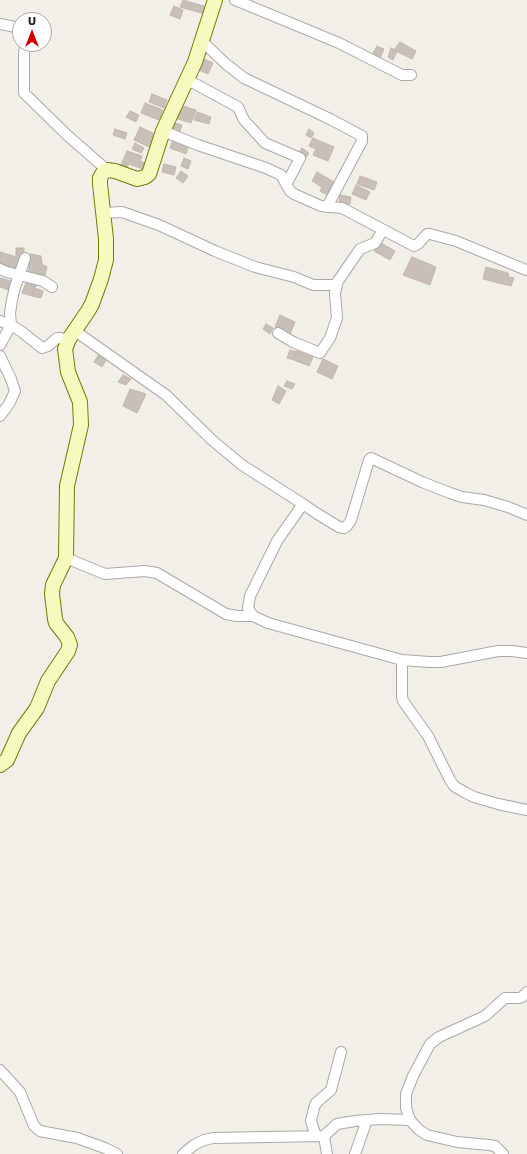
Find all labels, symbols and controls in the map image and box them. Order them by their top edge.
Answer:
north arrow [12,12,52,52]
text: U [28,14,36,27]

